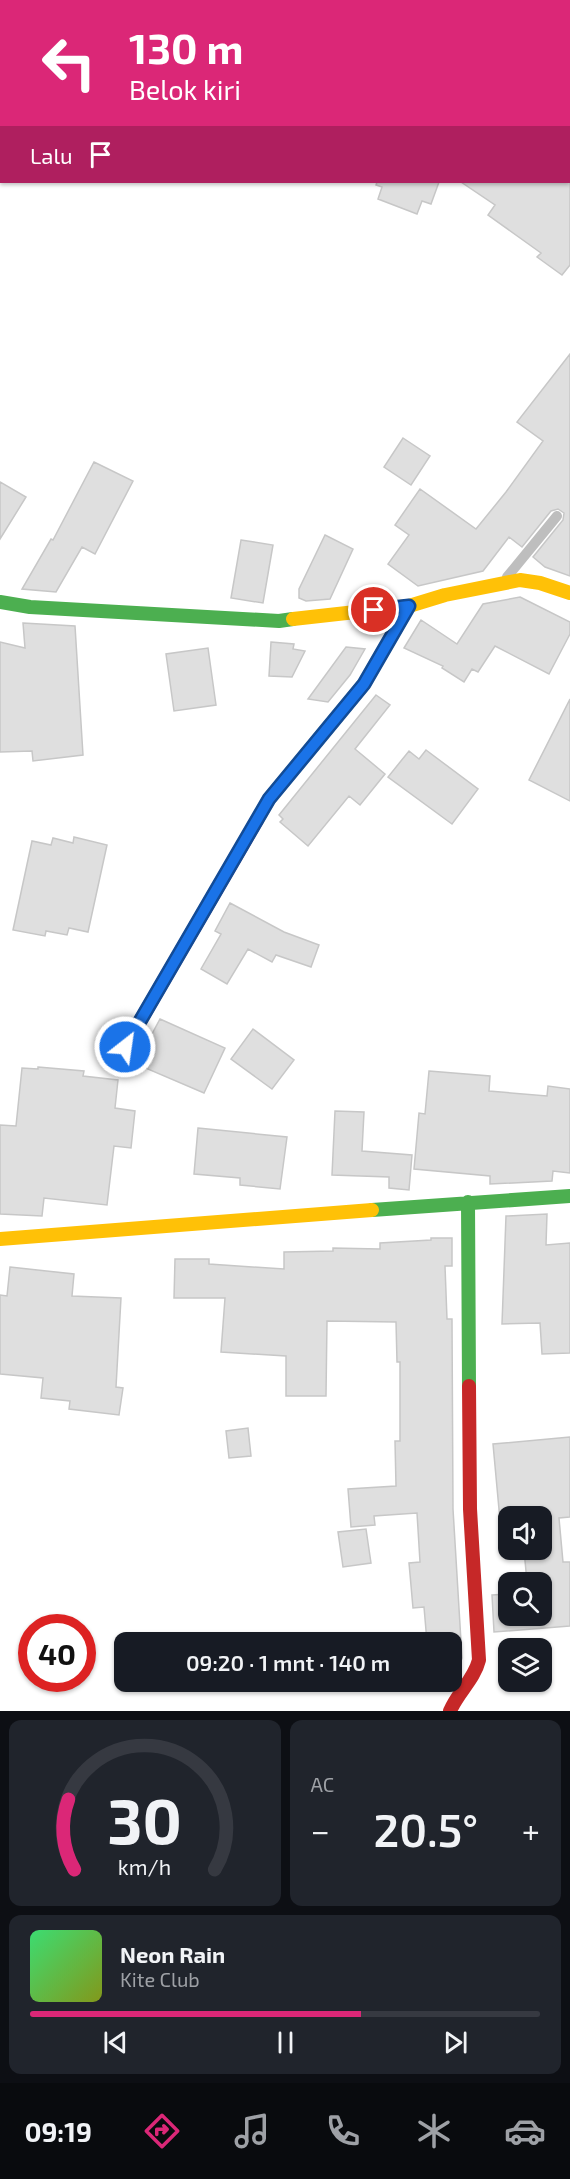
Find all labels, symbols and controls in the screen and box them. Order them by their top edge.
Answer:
text: 130 m [129,22,244,72]
icon: left [30,24,108,102]
text: Belok kiri [129,73,241,105]
icon: arrive [84,138,117,171]
text: Lalu [30,142,72,168]
pin [348,584,399,635]
icon: arrive [357,593,390,626]
position arrow [93,1015,157,1079]
map controls [498,1506,552,1692]
button: sound [498,1506,552,1560]
button: search [498,1572,552,1626]
speed limit sign: 40 [18,1614,96,1692]
button: layers [498,1638,552,1692]
text: 09:20 · 1 mnt · 140 m [186,1649,390,1675]
text: AC [311,1772,334,1796]
text: 30 [107,1782,182,1857]
text: 20.5° [373,1802,478,1856]
text: − [311,1810,330,1850]
text: + [522,1810,540,1850]
text: km/h [118,1854,171,1879]
text: Neon Rain [120,1941,225,1967]
text: Kite Club [120,1967,200,1991]
icon: previous [99,2026,132,2059]
icon: pause [269,2026,302,2059]
icon: next [439,2026,472,2059]
icon: directions [141,2110,183,2152]
icon: music [231,2110,273,2152]
icon: phone [322,2110,364,2152]
icon: climate [413,2110,455,2152]
icon: car [504,2110,546,2152]
text: 09:19 [24,2115,92,2147]

